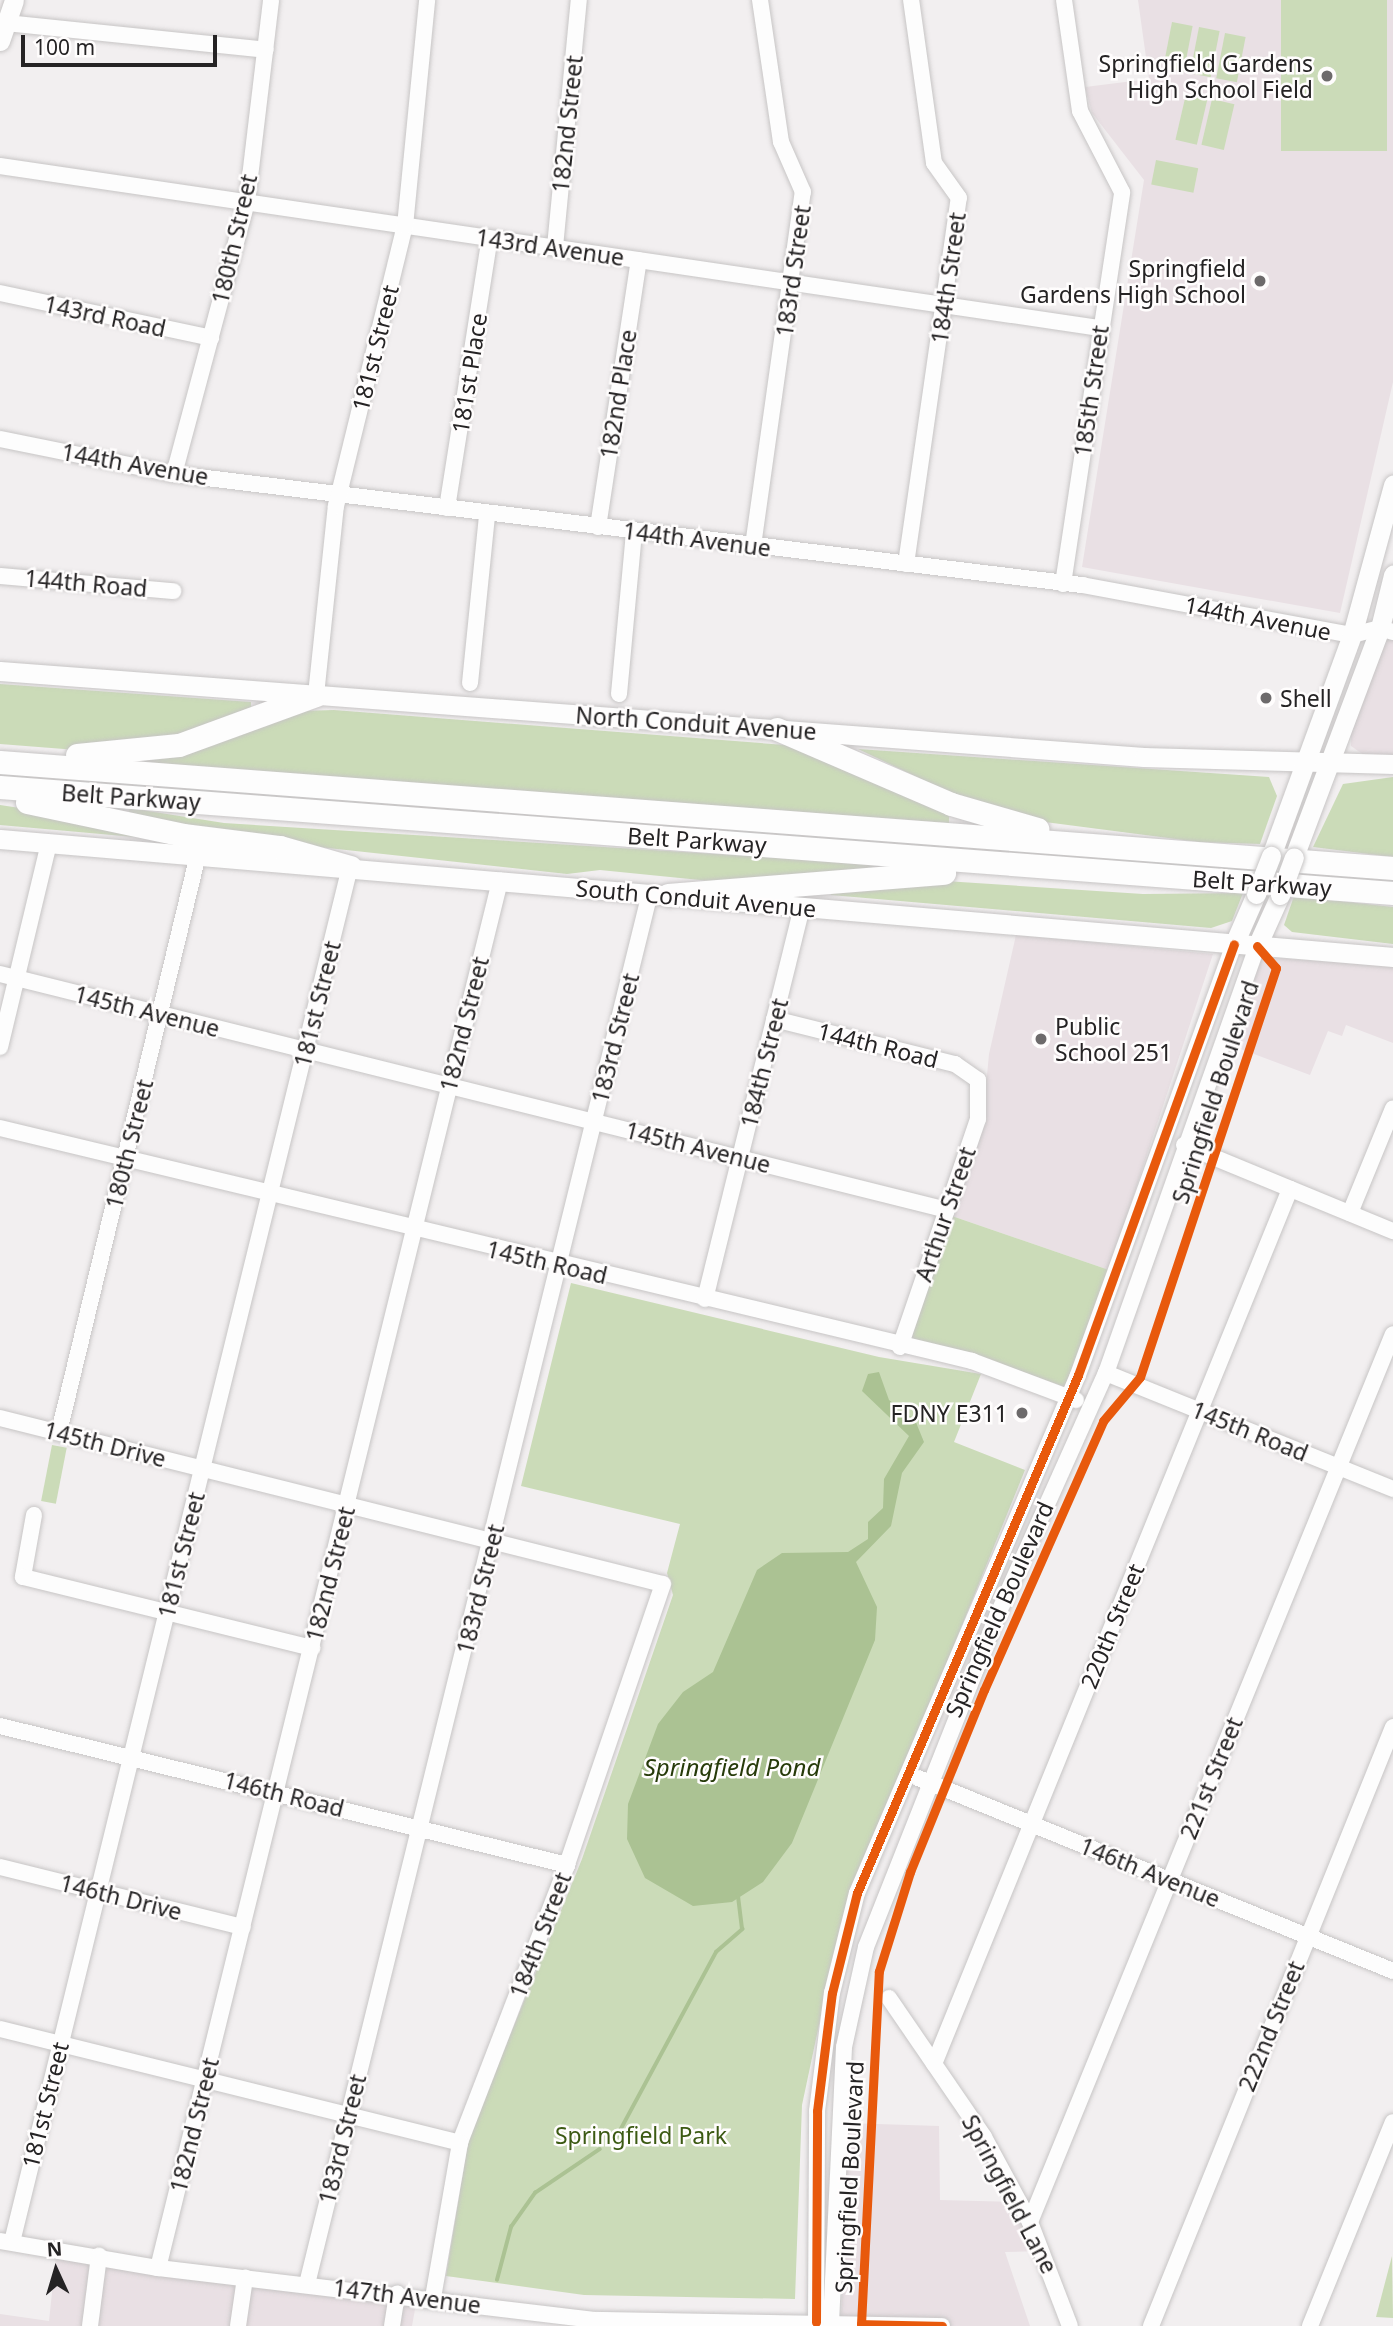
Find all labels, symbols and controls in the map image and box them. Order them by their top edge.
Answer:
scale bar [24,21,220,65]
text: 100 m [34,33,95,61]
place label: Springfield Gardens High School Field [1099,49,1313,103]
street label: 182nd Street [546,54,588,194]
marker: Springfield Gardens High School Field [1319,68,1335,84]
street label: 180th Street [206,171,262,307]
street label: 183rd Street [770,203,816,339]
street label: 184th Street [925,211,971,345]
street label: 143rd Avenue [474,223,626,271]
place label: Springfield Gardens High School [1020,254,1246,308]
marker: Springfield Gardens High School [1252,273,1268,289]
street label: 181st Street [346,282,404,414]
street label: 143rd Road [42,290,168,342]
street label: 181st Place [446,311,492,435]
street label: 185th Street [1068,324,1114,458]
street label: 182nd Place [594,327,642,461]
street label: 144th Avenue [59,437,211,491]
street label: 144th Avenue [622,516,772,562]
street label: 144th Road [23,564,149,602]
street label: 144th Avenue [1182,590,1334,646]
place label: Shell [1280,684,1332,712]
marker: Shell [1258,690,1274,706]
street label: North Conduit Avenue [575,701,817,745]
street label: Belt Parkway [60,778,202,816]
street label: Belt Parkway [626,821,768,859]
street label: Belt Parkway [1191,864,1333,902]
street label: South Conduit Avenue [575,874,817,922]
street label: 181st Street [288,938,346,1070]
street label: 182nd Street [434,954,494,1094]
street label: 183rd Street [586,970,644,1106]
street label: Springfield Boulevard [1166,977,1264,1207]
street label: 145th Avenue [72,980,222,1042]
street label: 184th Street [735,996,793,1130]
place label: Public School 251 [1055,1012,1172,1066]
street label: 144th Road [815,1017,941,1073]
marker: Public School 251 [1033,1031,1049,1047]
street label: 180th Street [100,1077,158,1211]
street label: 145th Avenue [623,1116,773,1178]
street label: Arthur Street [909,1143,981,1285]
street label: 145th Road [484,1235,610,1289]
street label: 145th Road [1188,1395,1312,1467]
place label: FDNY E311 [891,1399,1008,1427]
marker: FDNY E311 [1014,1405,1030,1421]
street label: 145th Drive [41,1416,169,1472]
street label: 181st Street [152,1489,210,1621]
street label: Springfield Boulevard [939,1497,1059,1721]
street label: 182nd Street [300,1504,360,1644]
street label: 183rd Street [451,1521,509,1657]
street label: 220th Street [1074,1560,1150,1692]
street label: 221st Street [1174,1713,1248,1843]
water label: Springfield Pond [644,1753,820,1781]
street label: 146th Road [221,1766,347,1822]
street label: 146th Avenue [1076,1831,1224,1913]
street label: 184th Street [503,1868,577,2002]
street label: 146th Drive [57,1869,185,1925]
street label: 222nd Street [1232,1957,1310,2095]
street label: 181st Street [16,2039,74,2171]
street label: 182nd Street [164,2055,224,2195]
street label: Springfield Boulevard [829,2060,869,2294]
street label: 183rd Street [313,2071,371,2207]
street label: Springfield Lane [957,2110,1063,2278]
park label: Springfield Park [555,2121,727,2149]
north arrow [21,2235,91,2305]
text: N [46,2236,63,2263]
street label: 147th Avenue [332,2273,482,2319]

